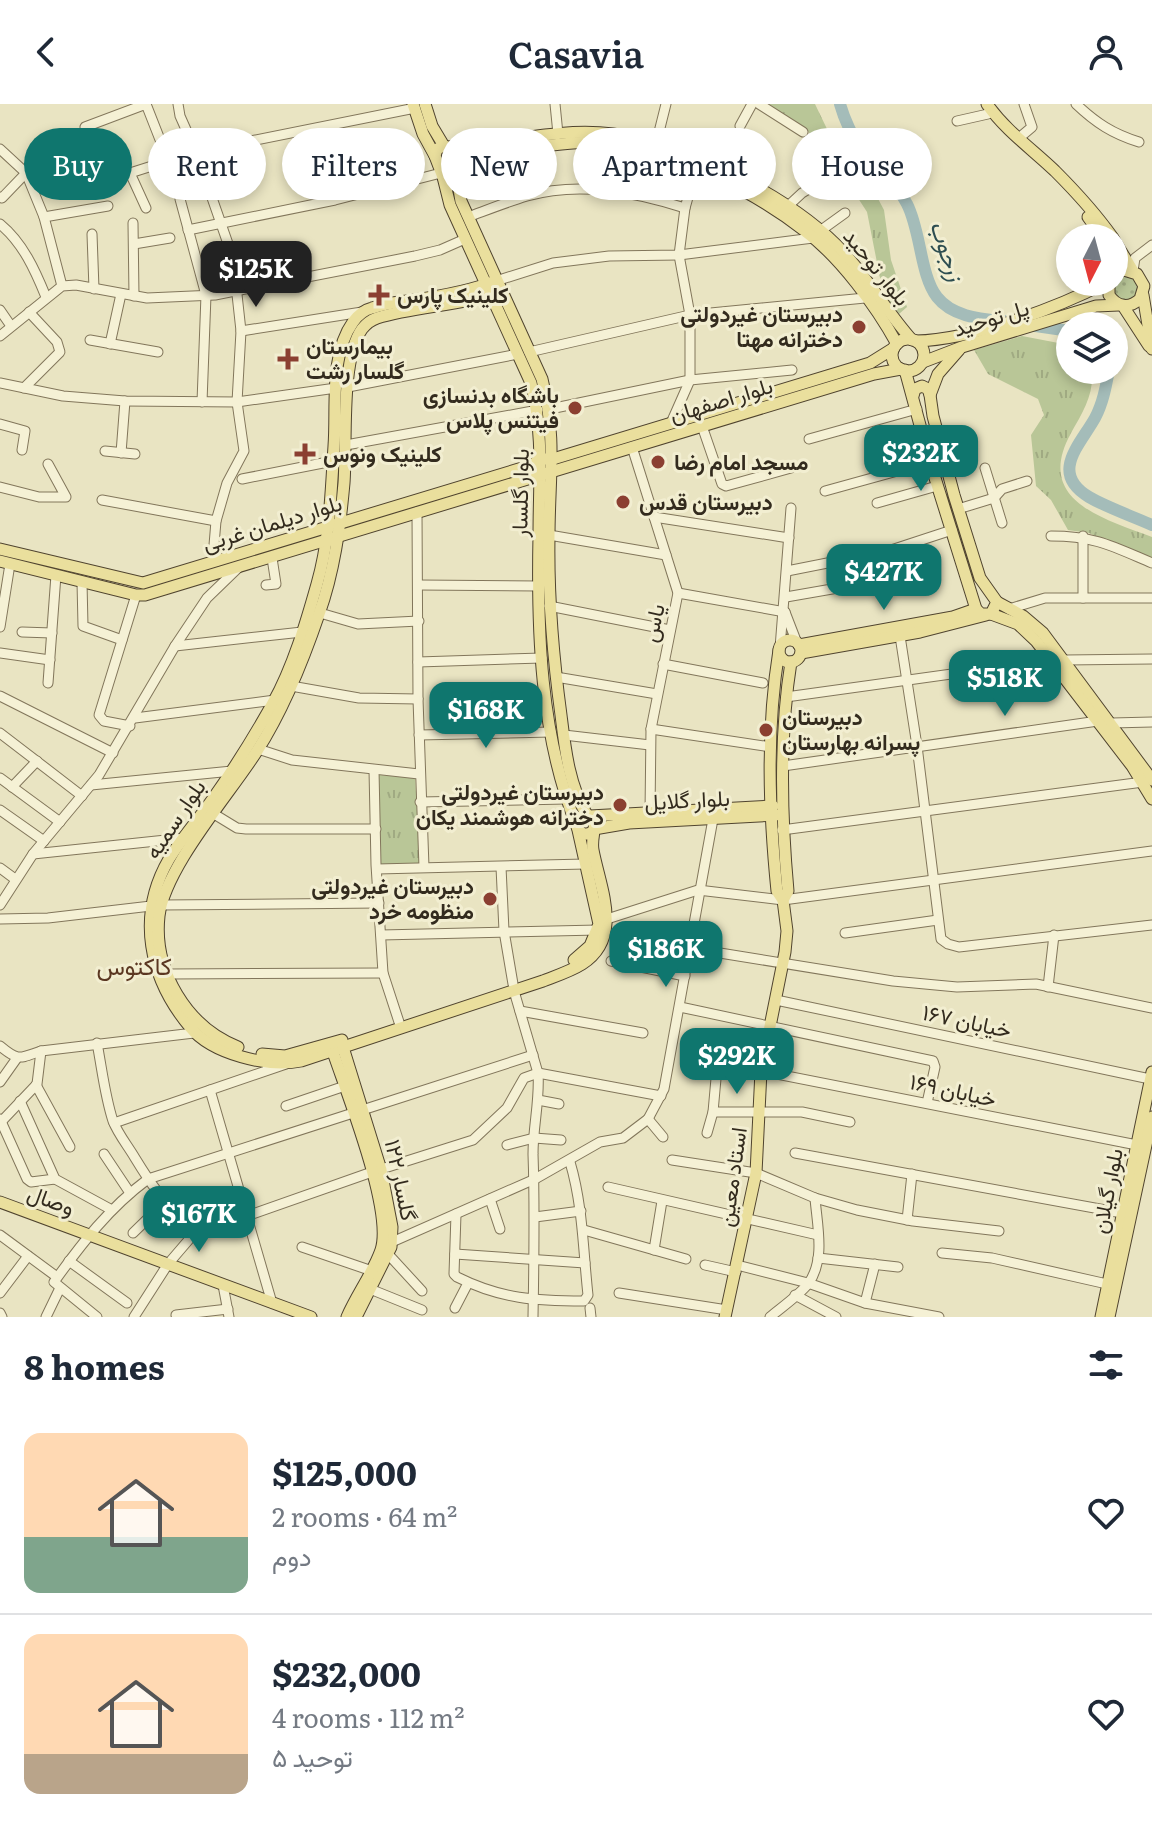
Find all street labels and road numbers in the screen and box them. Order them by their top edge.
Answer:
street label: بلوار توحید [837,220,920,312]
street label: پل توحید [949,289,1033,344]
street label: بلوار اصفهان [665,367,776,430]
street label: بلوار گلسار [501,448,536,539]
street label: بلوار دیلمان غربی [198,485,346,558]
street label: یاس [631,600,672,645]
street label: بلوار سمیه [135,772,213,865]
street label: بلوار گلایل [643,780,731,817]
street label: خیابان ۱۶۷ [920,994,1015,1045]
street label: خیابان ۱۶۹ [907,1063,1000,1114]
street label: استاد معین [707,1125,754,1229]
street label: گلسار ۱۲۲ [378,1136,427,1224]
street label: بلوار گیلان [1081,1145,1130,1236]
street label: وصال [23,1175,80,1222]

